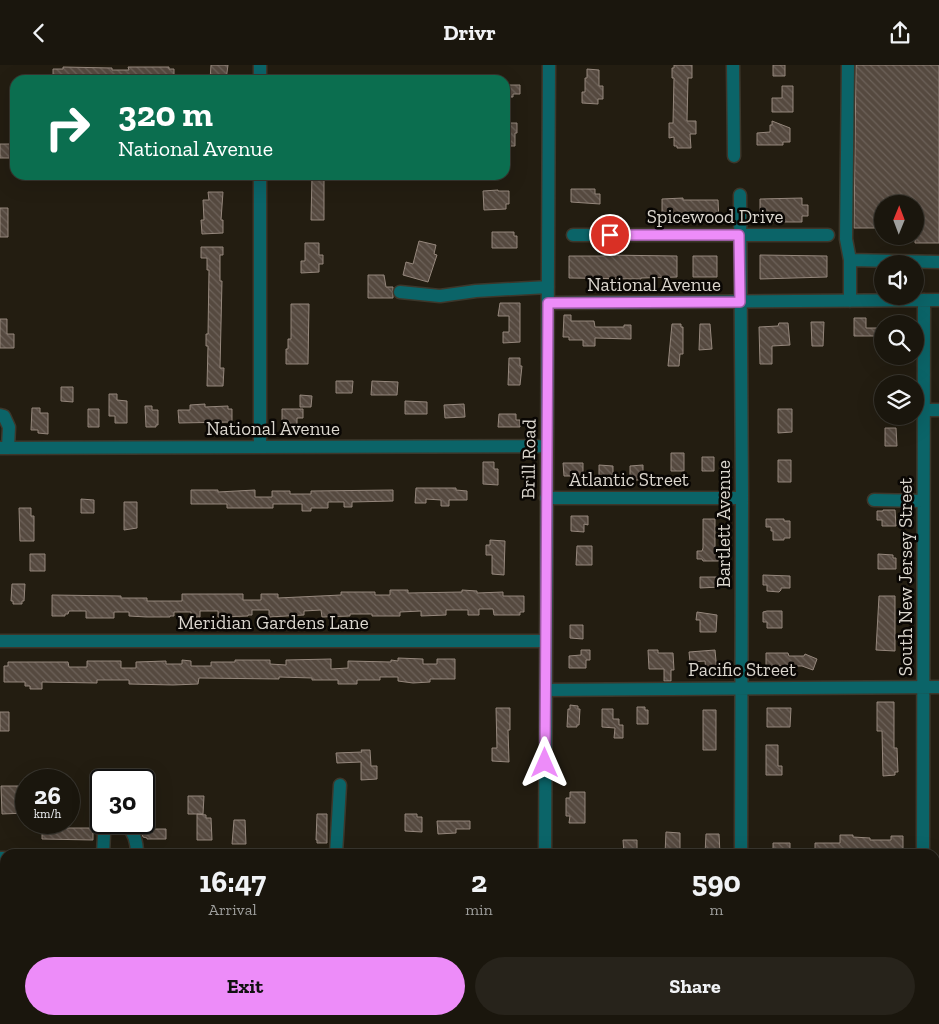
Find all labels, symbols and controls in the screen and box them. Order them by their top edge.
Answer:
icon: back [25,19,53,47]
text: Drivr [443,19,496,46]
icon: share [886,19,914,47]
text: 320 m [118,93,213,135]
icon: right [35,95,100,160]
text: National Avenue [118,135,273,162]
north arrow [874,195,924,245]
map controls [874,195,924,425]
street label: Spicewood Drive [647,205,783,228]
pin [589,214,631,256]
icon: arrive [596,221,624,249]
button: sound [874,255,924,305]
street label: National Avenue [587,273,721,296]
button: search [874,315,924,365]
button: layers [874,375,924,425]
street label: National Avenue [206,417,340,440]
street label: Brill Road [516,418,541,499]
street label: Bartlett Avenue [712,460,735,588]
street label: Atlantic Street [569,468,689,491]
street label: South New Jersey Street [894,478,917,676]
street label: Meridian Gardens Lane [177,611,369,634]
street label: Pacific Street [688,658,796,681]
position arrow [518,736,570,788]
speed limit sign: 30 [90,769,155,834]
text: 26 [34,780,61,810]
text: km/h [34,807,61,821]
text: 16:47 [199,864,266,900]
text: 2 [471,864,487,900]
text: 590 [692,864,741,900]
text: Arrival [209,900,257,919]
text: min [465,900,493,919]
text: m [709,900,723,919]
button: Exit [25,957,465,1015]
button: Share [475,957,915,1015]

